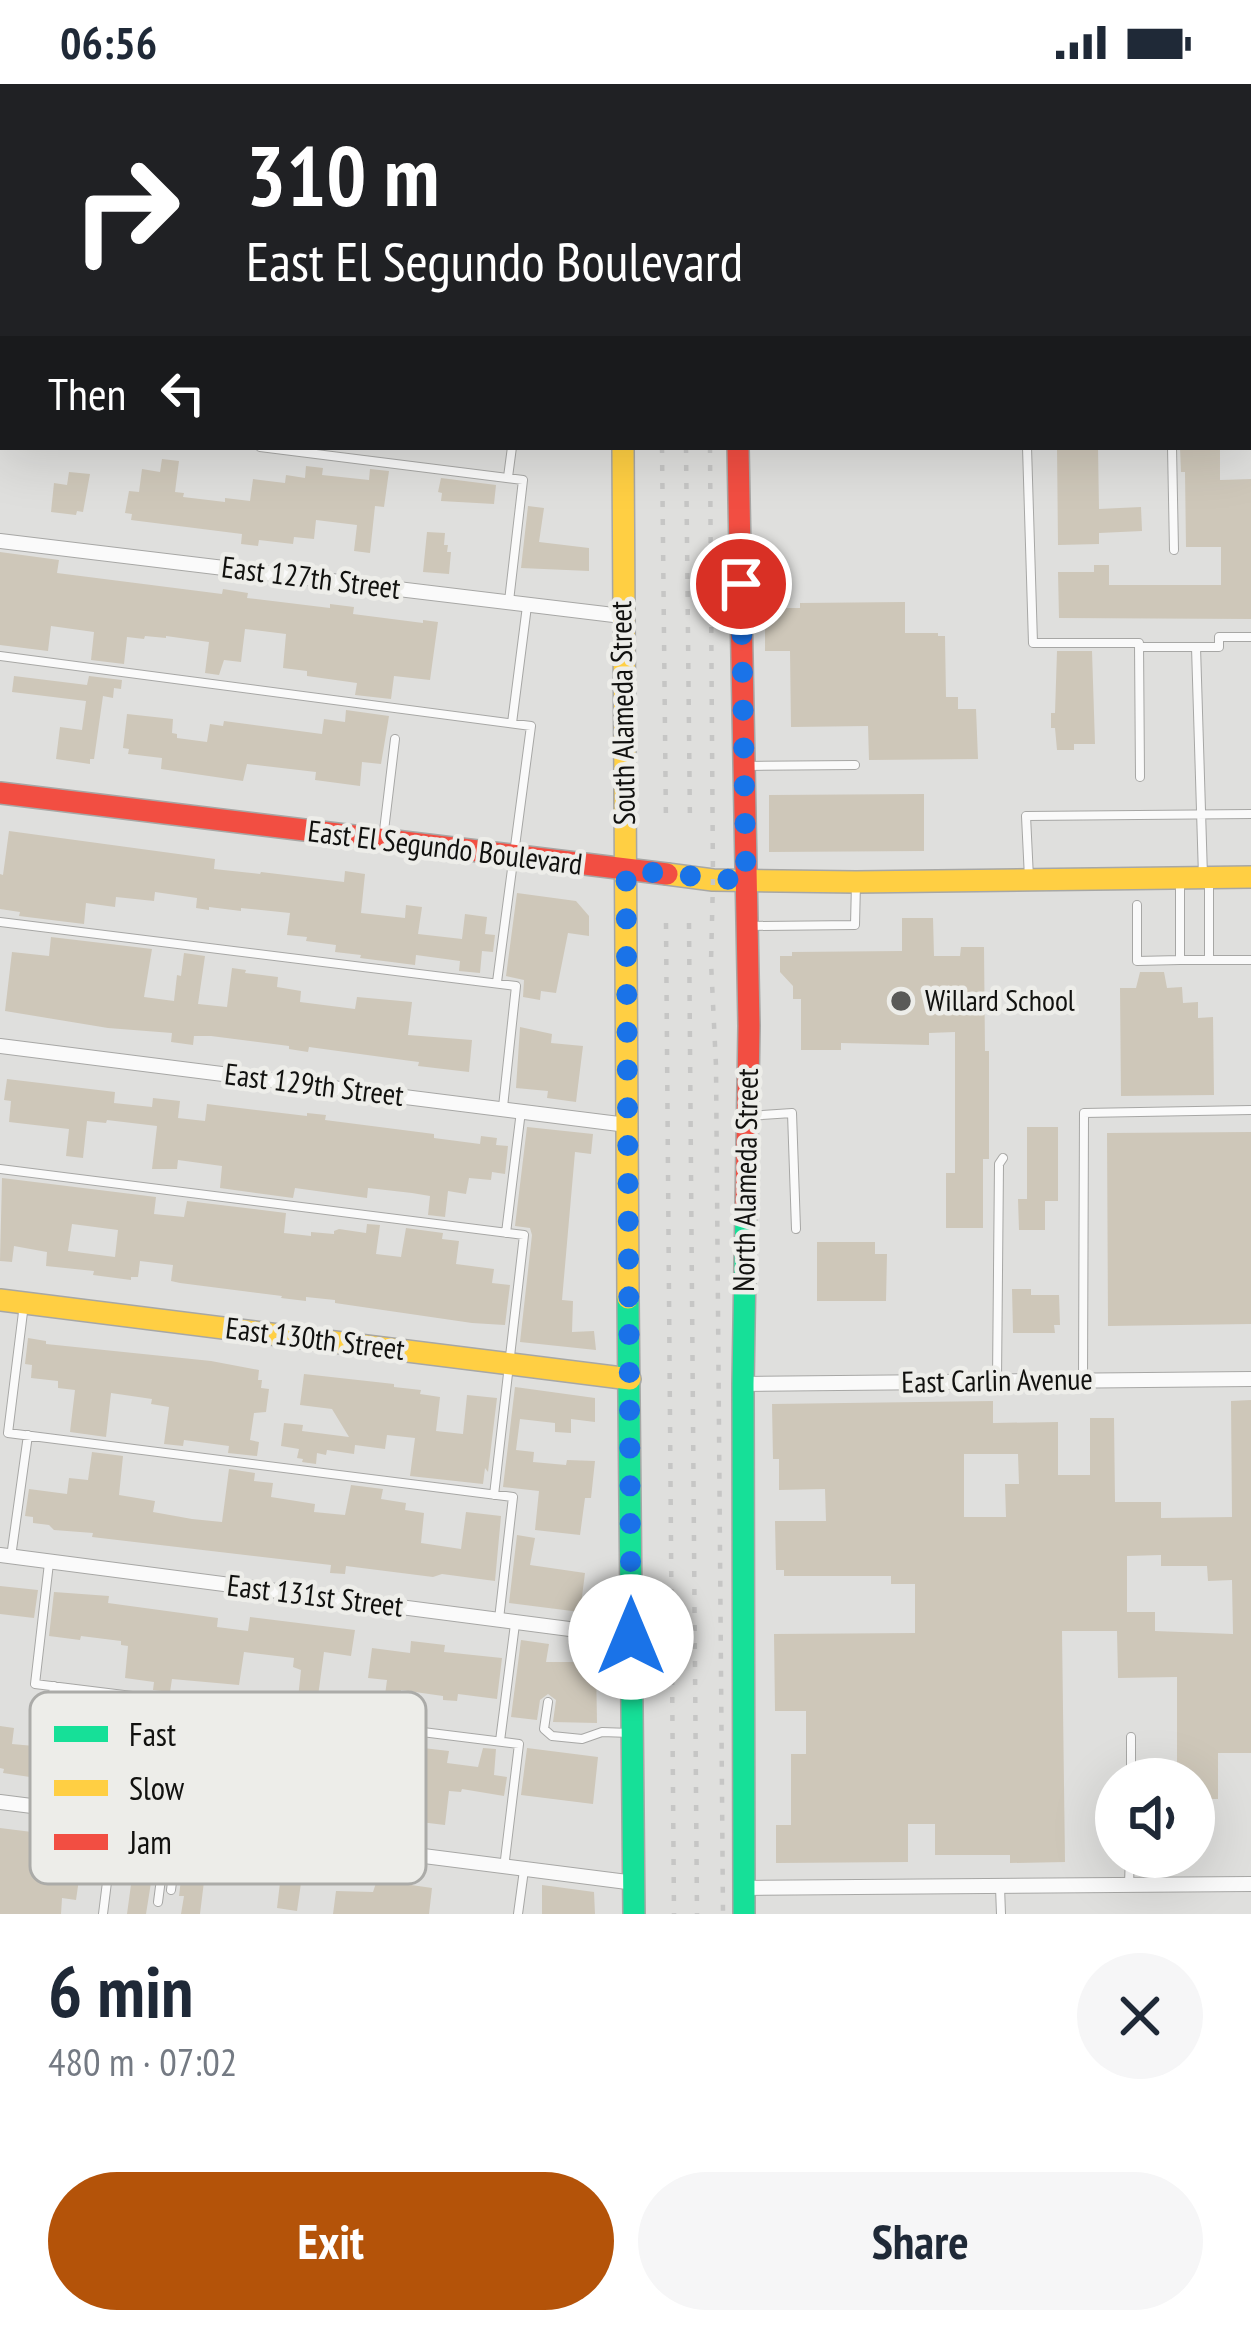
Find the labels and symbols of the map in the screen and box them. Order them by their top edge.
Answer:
pin [690,533,792,635]
street label: East 127th Street [220,546,404,607]
street label: South Alameda Street [600,600,643,826]
street label: East El Segundo Boulevard [306,810,585,883]
place label: Willard School [925,980,1075,1019]
marker: Willard School [888,988,914,1014]
street label: East 129th Street [222,1053,407,1114]
street label: North Alameda Street [723,1067,766,1292]
street label: East 130th Street [223,1307,408,1368]
street label: East Carlin Avenue [901,1358,1093,1401]
street label: East 131st Street [225,1564,406,1625]
position arrow [568,1574,694,1700]
legend [30,1692,426,1884]
text: Fast [129,1712,176,1755]
text: Slow [129,1766,185,1809]
text: Jam [128,1820,172,1863]

